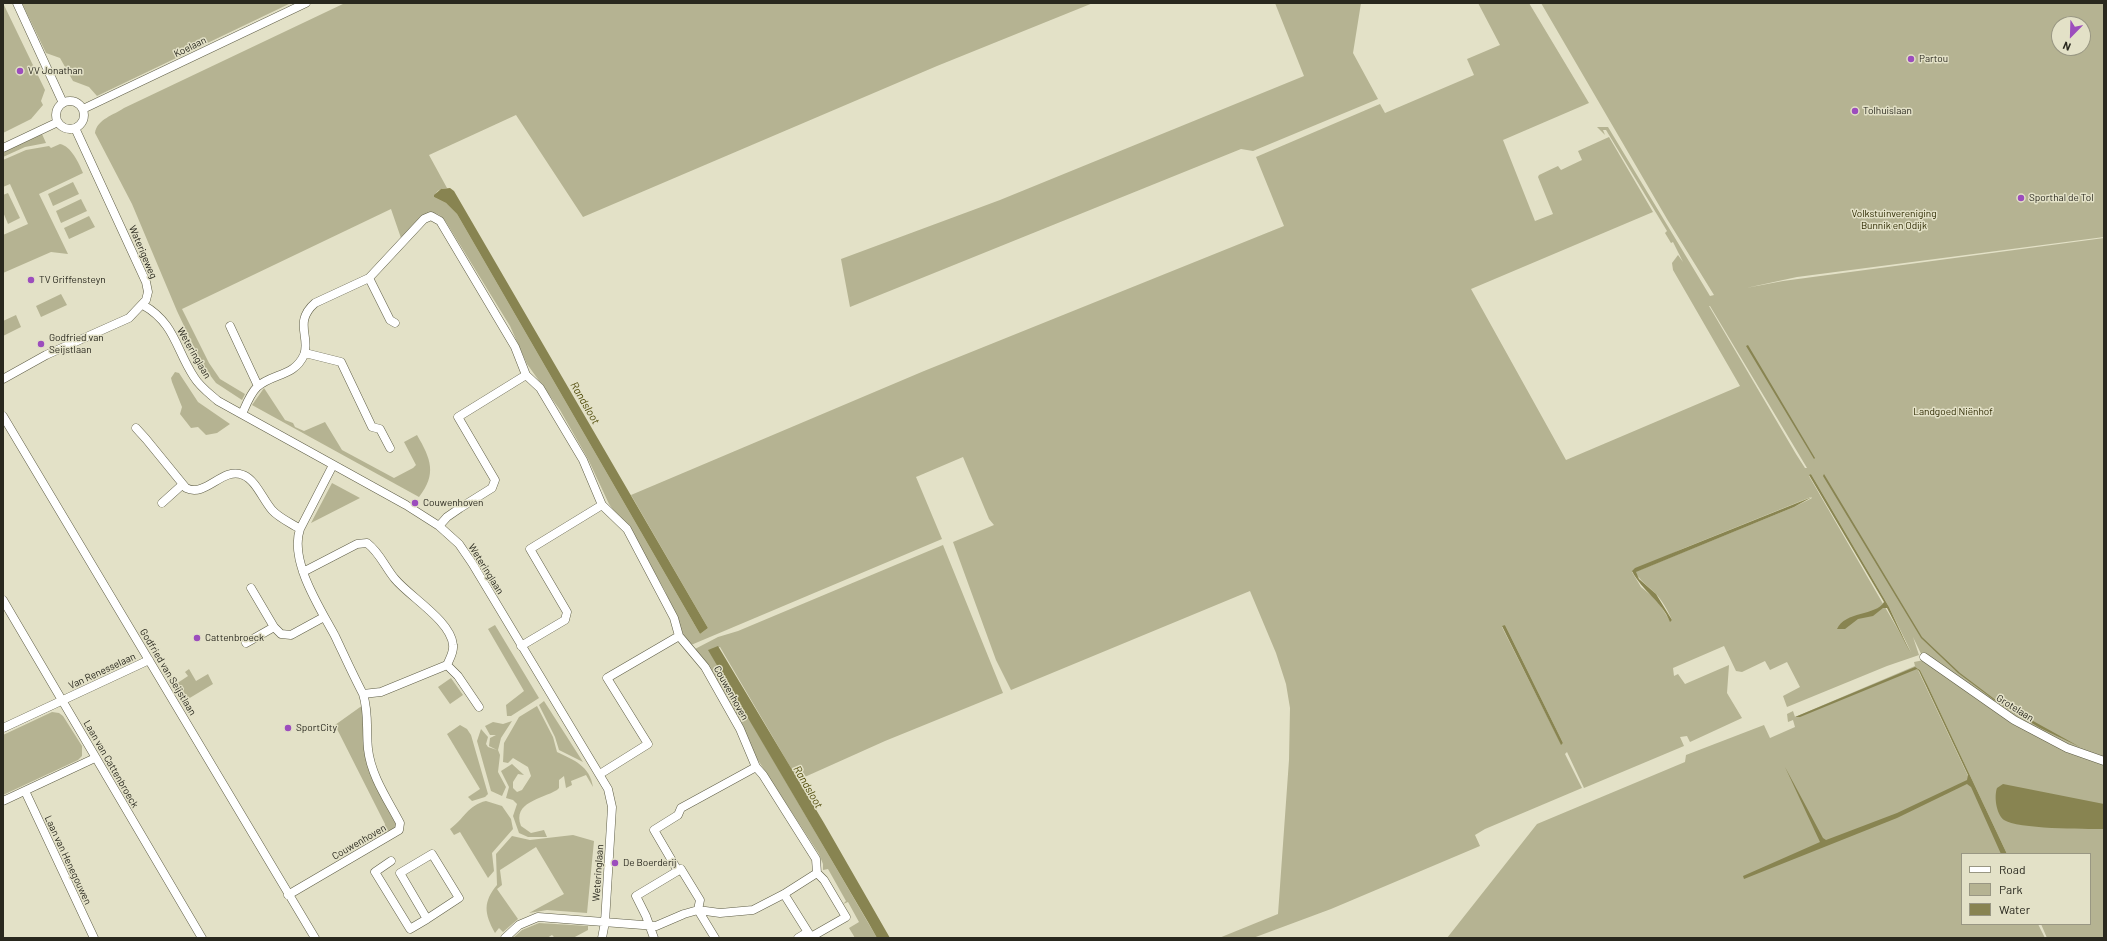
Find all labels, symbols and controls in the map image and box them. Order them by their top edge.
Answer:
north arrow [2051,16,2091,56]
street label: Koelaan [172,34,208,60]
text: N [2061,39,2072,54]
place label: Partou [1919,53,1948,65]
marker: Partou [1906,54,1916,64]
place label: VV Jonathan [28,65,83,77]
marker: VV Jonathan [15,66,25,76]
place label: Tolhuislaan [1863,105,1912,117]
marker: Tolhuislaan [1850,106,1860,116]
place label: Sporthal de Tol [2029,192,2093,204]
marker: Sporthal de Tol [2016,193,2026,203]
park label: Volkstuinvereniging Bunnik en Odijk [1851,208,1937,232]
street label: Waterigeweg [126,224,160,280]
place label: TV Griffensteyn [39,274,106,286]
marker: TV Griffensteyn [26,275,36,285]
street label: Weteringlaan [175,325,213,381]
place label: Godfried van Seijstlaan [49,332,104,356]
marker: Godfried van Seijstlaan [36,339,46,349]
water label: Randsloot [568,379,602,427]
park label: Landgoed Niënhof [1913,406,1993,418]
place label: Couwenhoven [423,497,483,509]
marker: Couwenhoven [410,498,420,508]
street label: Weteringlaan [466,542,506,596]
street label: Godfried van Seijstlaan [137,626,199,718]
place label: Cattenbroeck [205,632,264,644]
marker: Cattenbroeck [192,633,202,643]
street label: Van Renesselaan [67,650,137,692]
street label: Couwenhoven [711,664,751,722]
street label: Grotelaan [1994,692,2036,724]
street label: Laan van Cattenbroeck [81,718,141,810]
place label: SportCity [296,722,337,734]
marker: SportCity [283,723,293,733]
water label: Randsloot [791,763,825,811]
street label: Laan van Henegouwen [42,814,94,906]
street label: Couwenhoven [330,822,388,862]
street label: Weteringlaan [590,844,606,902]
legend [1961,853,2091,925]
place label: De Boerderij [623,857,677,869]
marker: De Boerderij [610,858,620,868]
text: Road [1999,862,2026,876]
text: Park [1999,882,2023,896]
text: Water [1999,902,2030,916]

